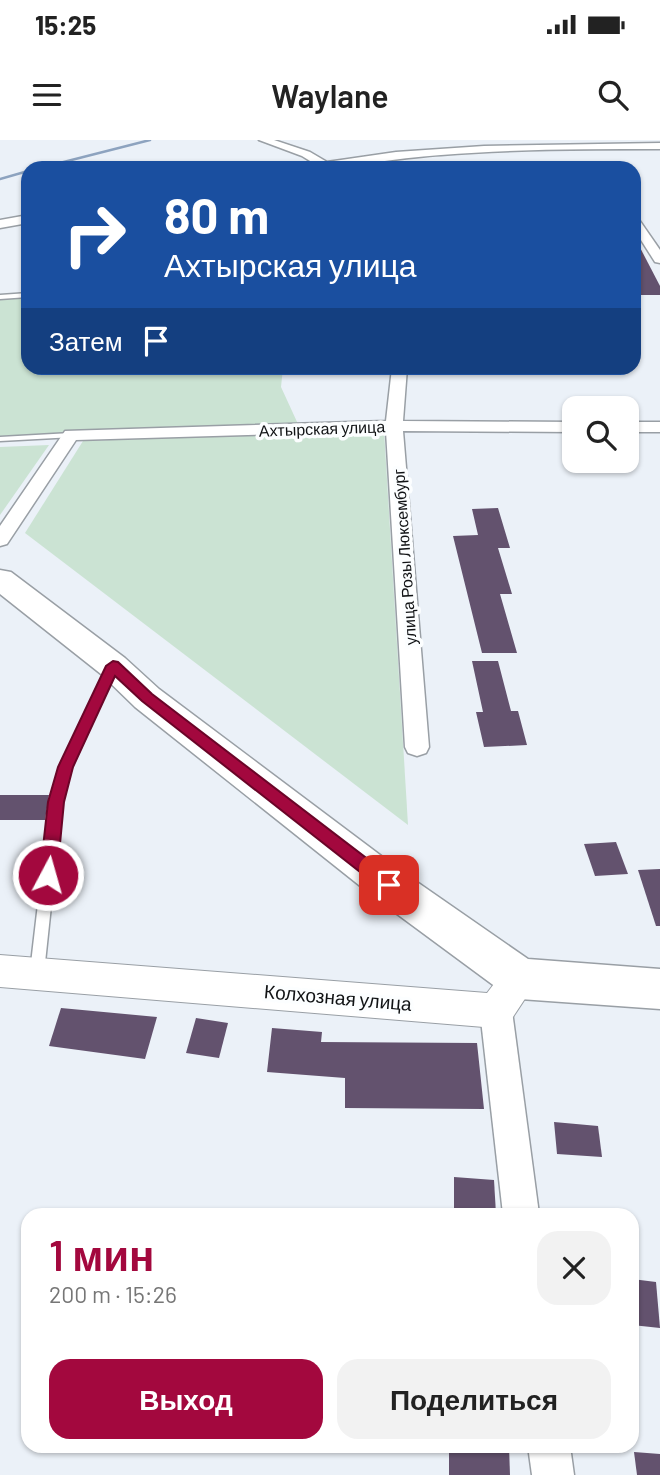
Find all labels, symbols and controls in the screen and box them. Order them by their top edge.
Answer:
text: 15:25 [35,9,96,40]
icon: menu [28,76,66,114]
text: Waylane [271,76,389,114]
icon: search [594,76,632,114]
text: 80 m [164,185,269,244]
icon: right [49,189,140,280]
text: Ахтырская улица [164,245,417,283]
icon: arrive [137,322,175,360]
text: Затем [49,325,123,356]
map controls [562,396,639,473]
button: search [562,396,639,473]
street label: Ахтырская улица [259,416,386,440]
street label: улица Розы Люксембург [388,468,420,646]
position arrow [11,838,85,912]
pin [359,855,419,915]
icon: arrive [370,866,408,904]
street label: Колхозная улица [263,979,413,1015]
text: 1 мин [49,1229,154,1279]
button: close [537,1231,611,1305]
text: 200 m · 15:26 [49,1280,177,1308]
button: Выход [49,1359,323,1439]
button: Поделиться [337,1359,611,1439]

